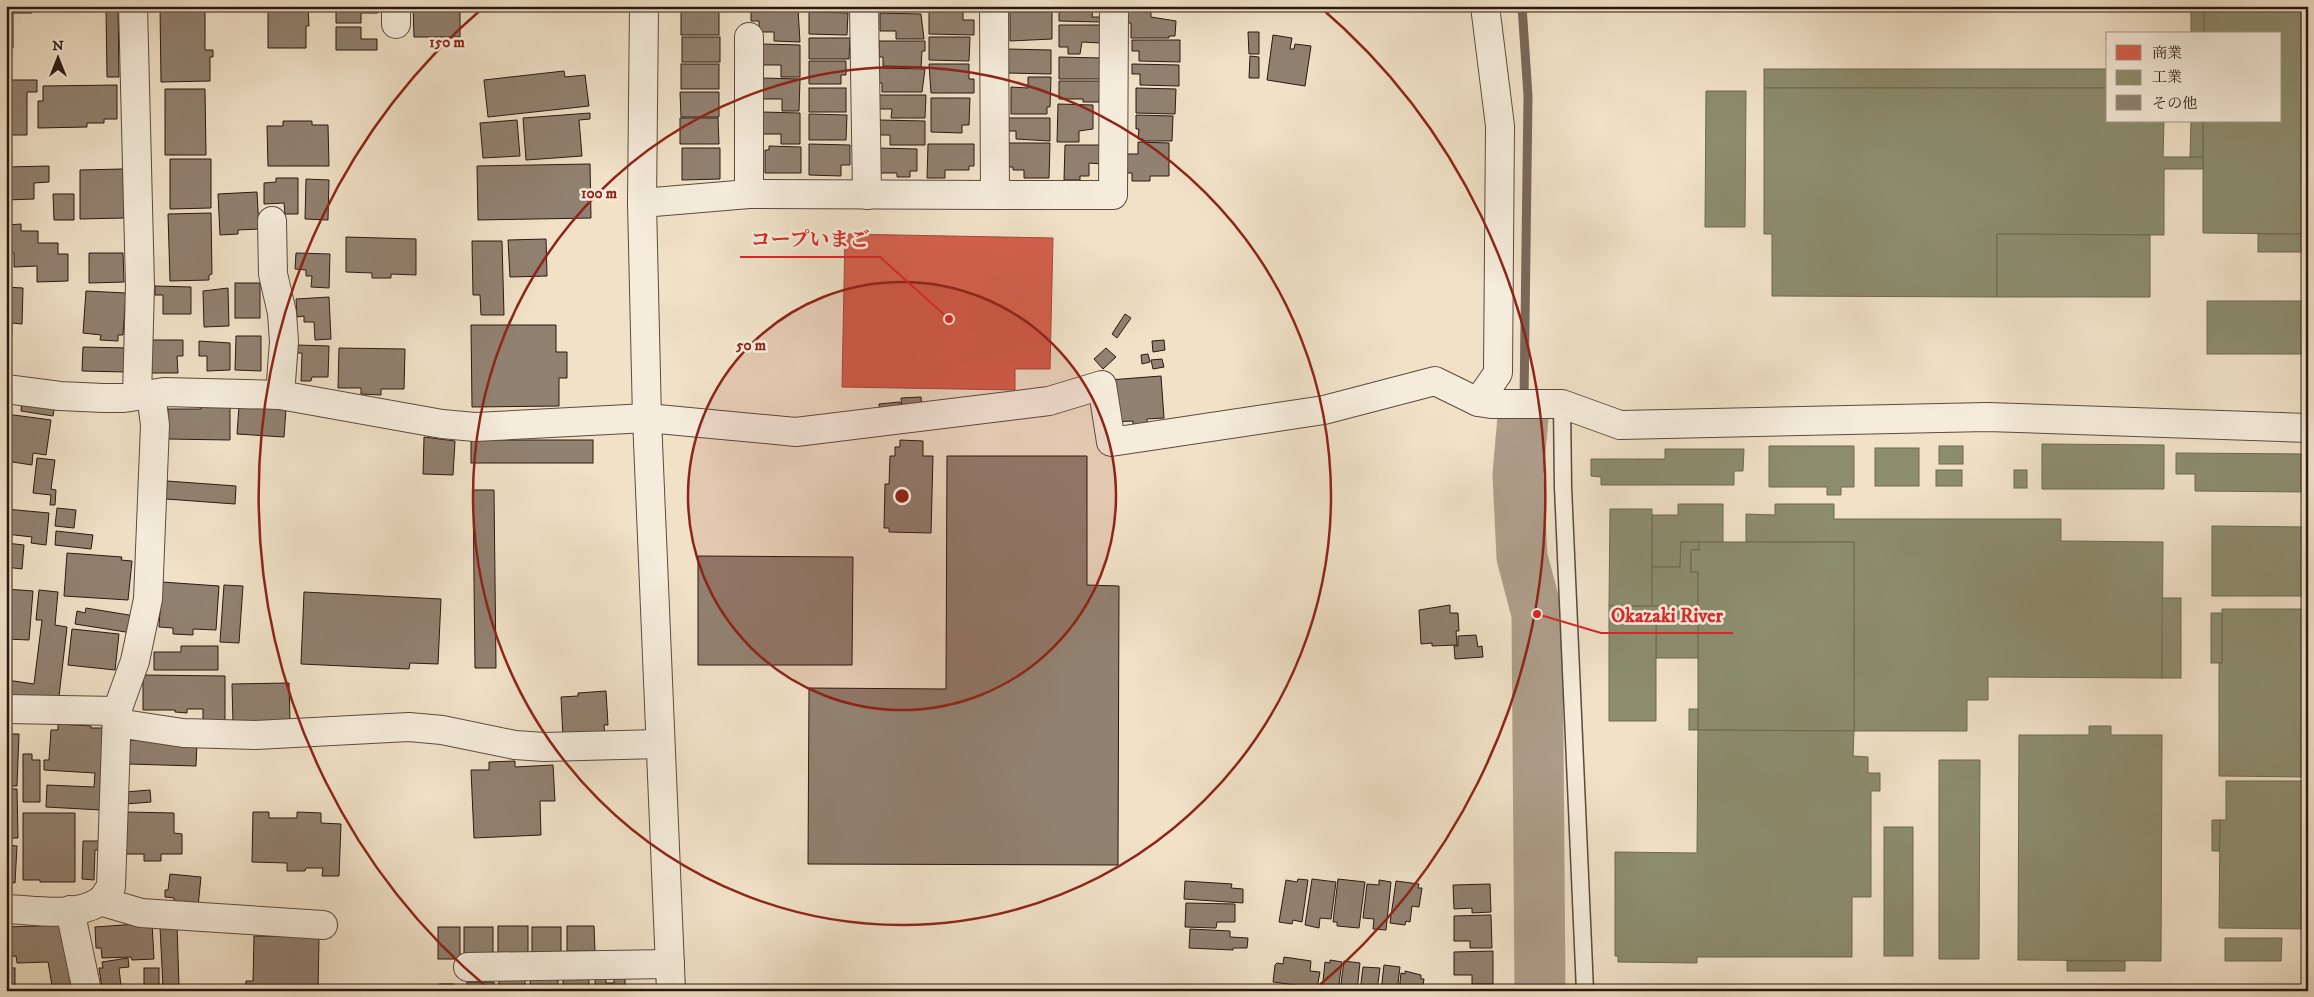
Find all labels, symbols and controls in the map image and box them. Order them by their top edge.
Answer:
north arrow [32,32,82,82]
legend [2106,32,2282,122]
text: 150 m [429,33,465,52]
text: N [52,37,64,55]
text: 商業 [2152,44,2182,63]
text: 工業 [2152,68,2182,87]
text: その他 [2152,94,2197,113]
text: 100 m [581,184,618,203]
callout: コープいまご [740,222,880,257]
text: コープいまご [751,228,870,253]
text: 50 m [735,336,767,355]
centre of rings [893,487,911,505]
callout: Okazaki River [1601,598,1733,633]
text: Okazaki River [1611,604,1724,629]

